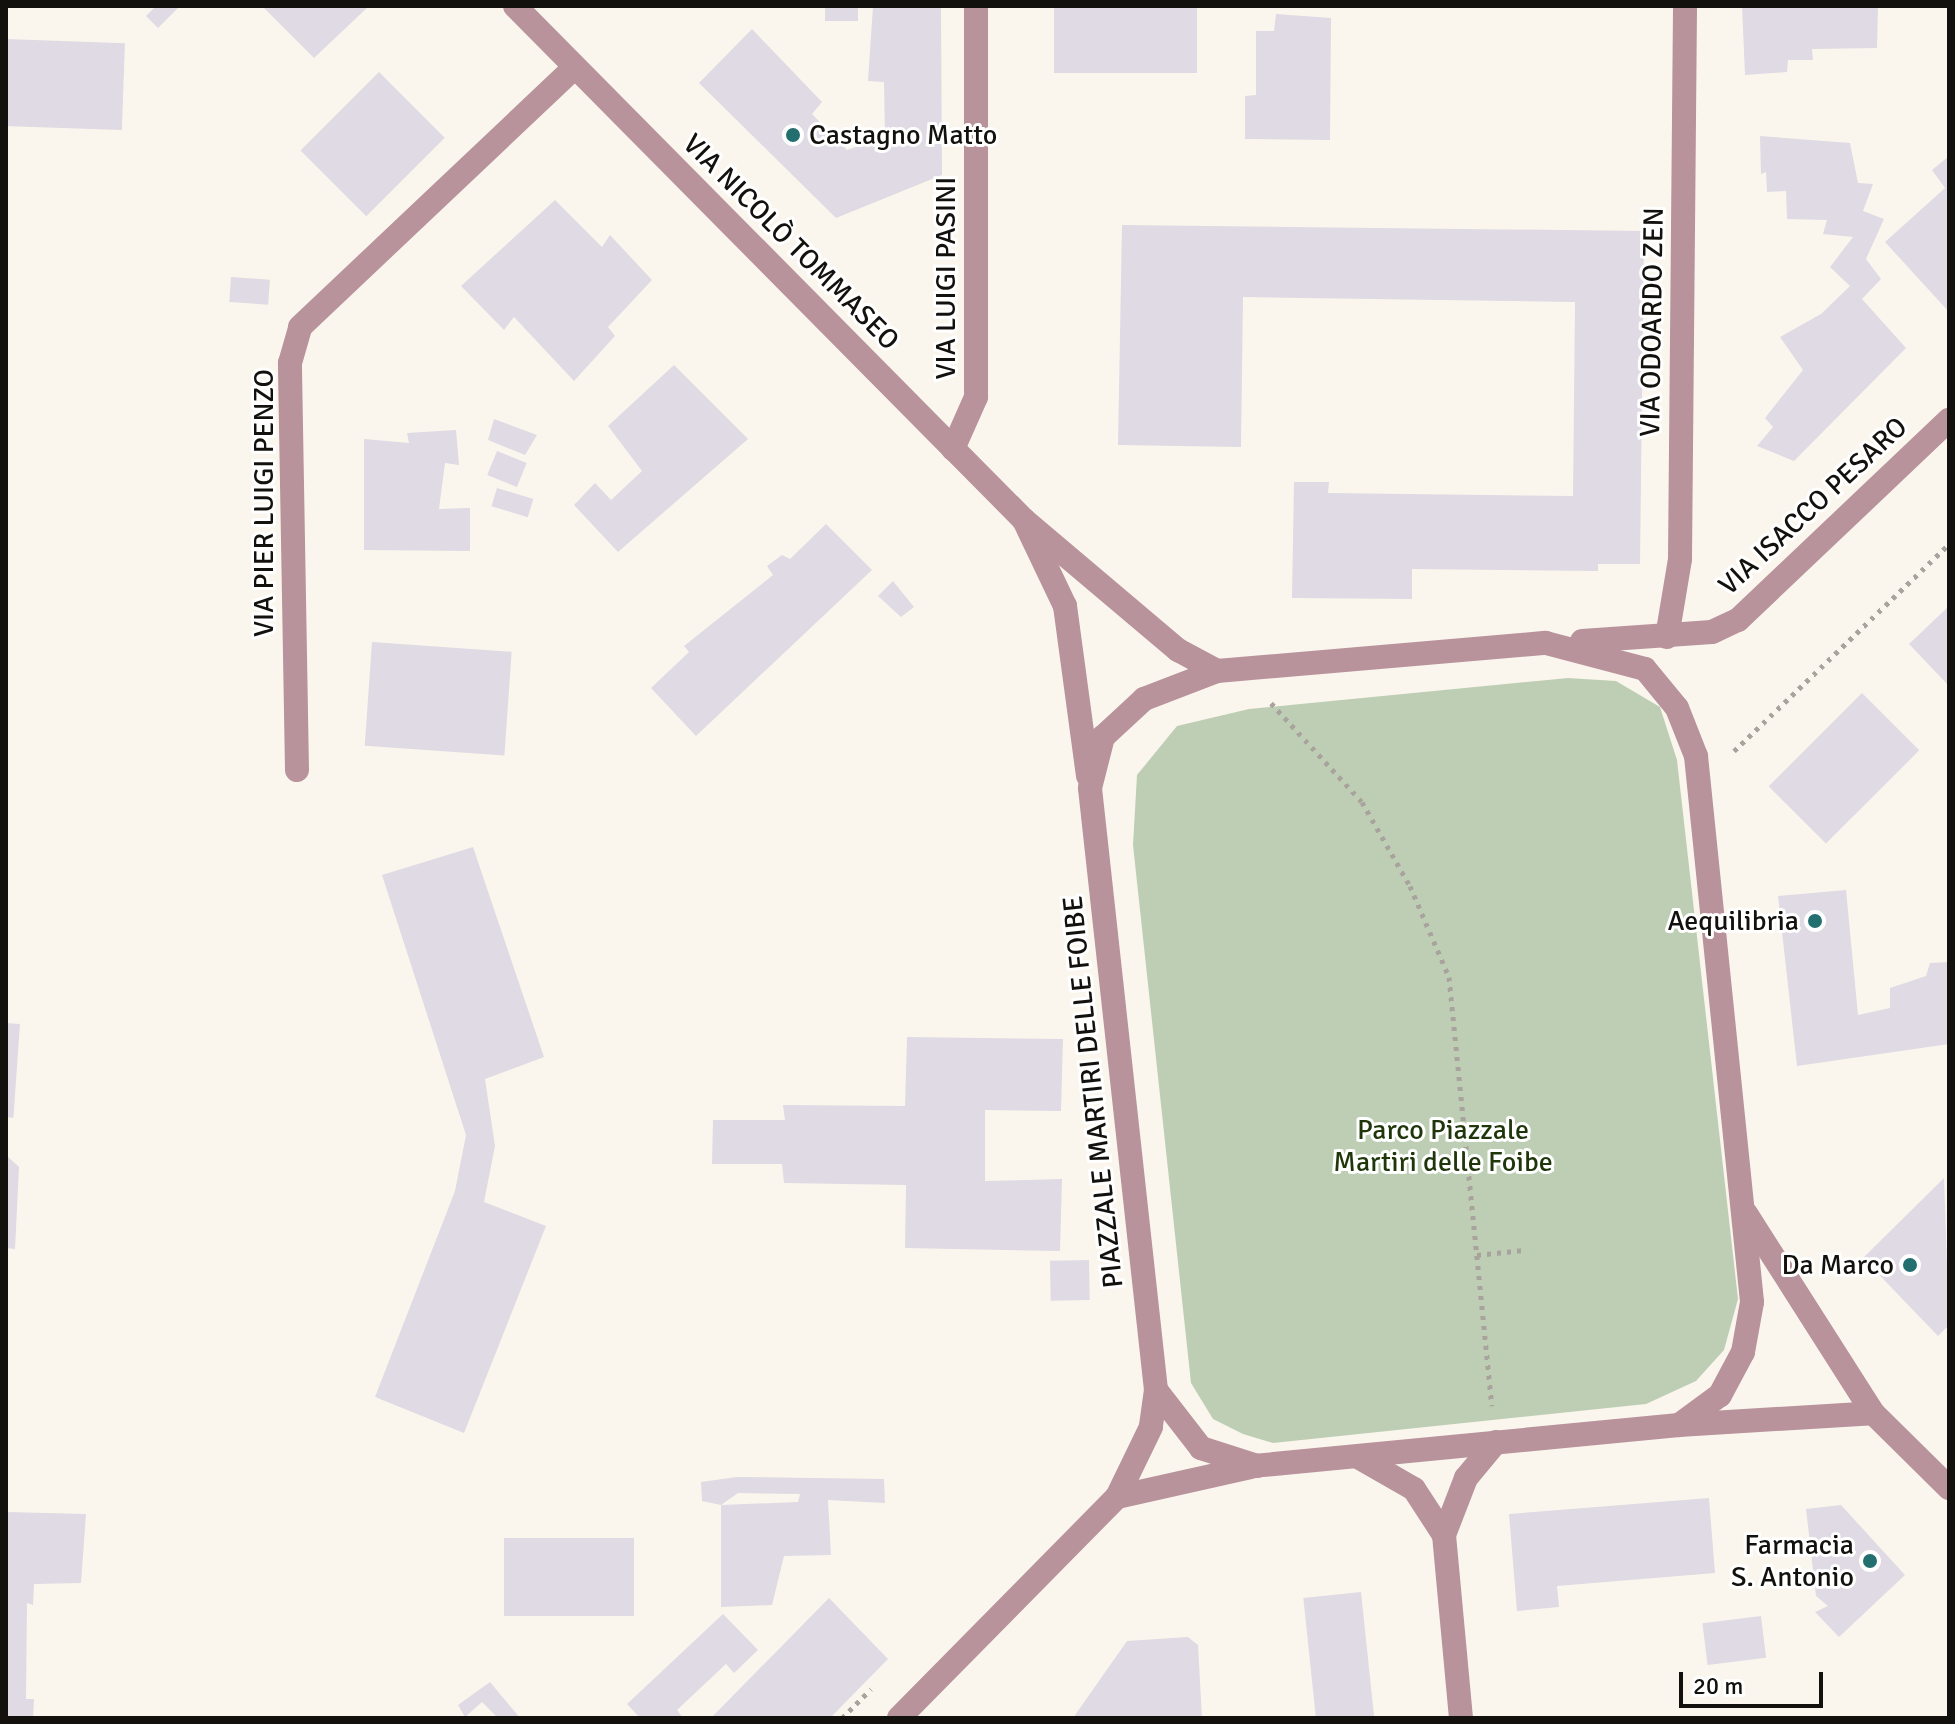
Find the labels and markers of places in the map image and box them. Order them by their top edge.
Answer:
place label: Castagno Matto [809,118,997,152]
marker: Castagno Matto [784,126,802,144]
place label: Aequilibria [1667,904,1799,938]
marker: Aequilibria [1806,912,1824,930]
place label: Da Marco [1782,1248,1894,1282]
marker: Da Marco [1901,1256,1919,1274]
place label: Farmacia S. Antonio [1731,1528,1854,1594]
marker: Farmacia S. Antonio [1861,1552,1879,1570]

